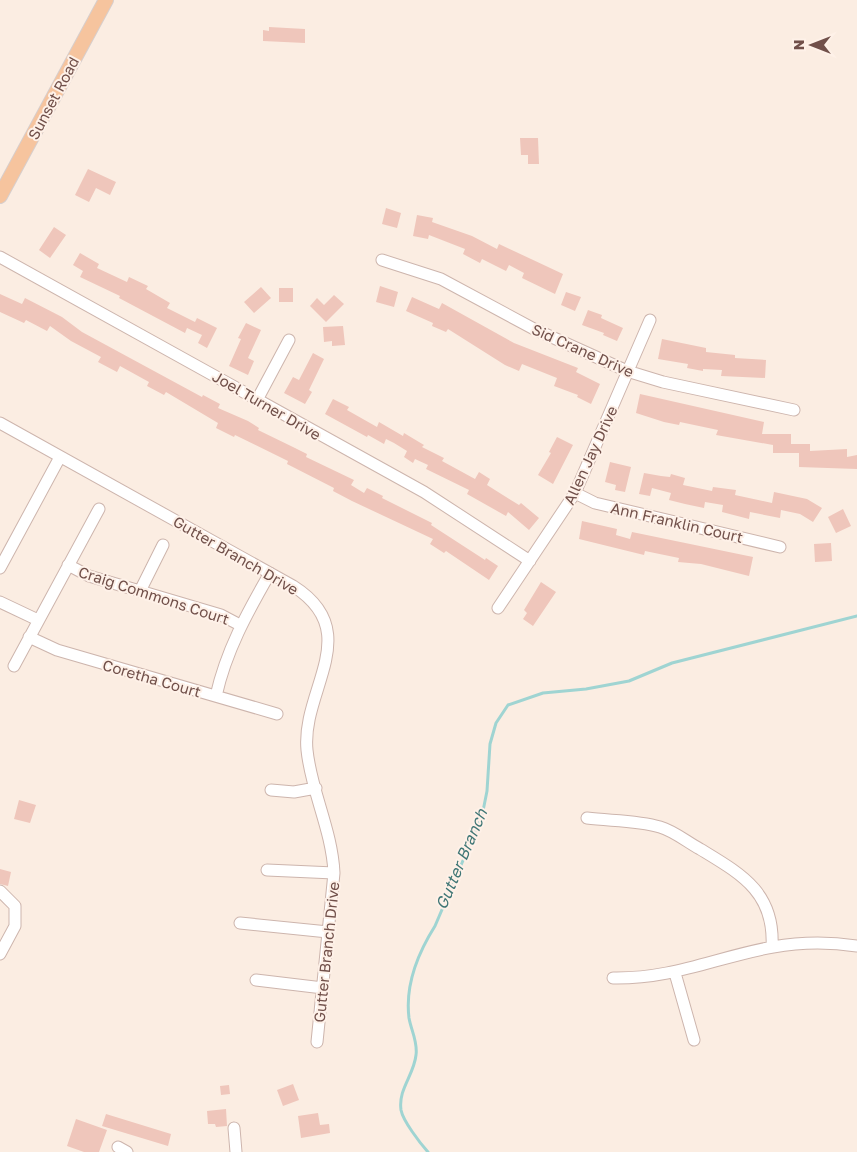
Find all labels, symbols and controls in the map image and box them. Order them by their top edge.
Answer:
north arrow [787,20,837,70]
text: N [790,40,807,50]
street label: Sunset Road [24,54,82,142]
street label: Sid Crane Drive [529,319,637,381]
street label: Joel Turner Drive [210,367,325,443]
street label: Allen Jay Drive [559,403,621,507]
street label: Ann Franklin Court [609,498,745,546]
street label: Gutter Branch Drive [170,512,302,598]
street label: Craig Commons Court [76,562,232,628]
street label: Coretha Court [101,655,203,701]
water label: Gutter Branch [431,805,492,912]
street label: Gutter Branch Drive [310,880,342,1023]

